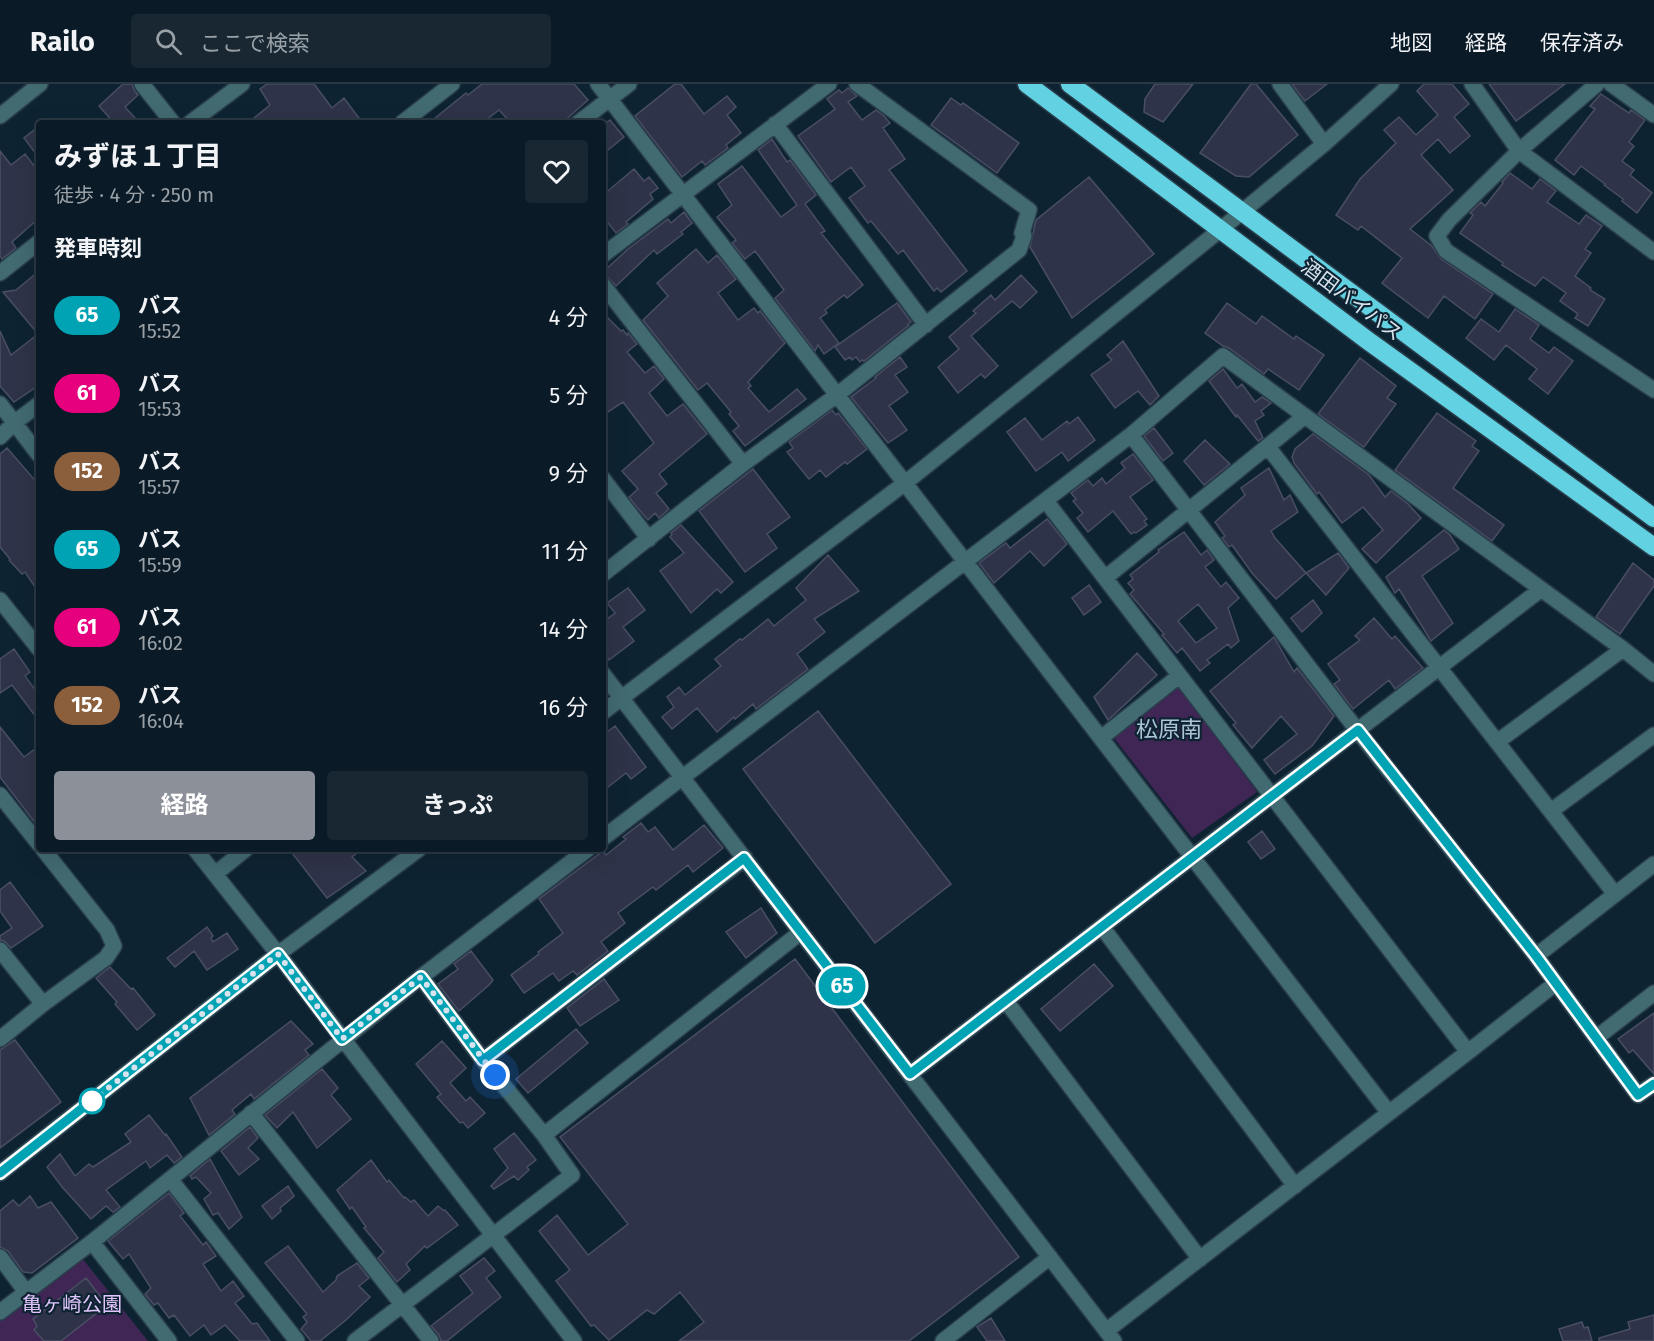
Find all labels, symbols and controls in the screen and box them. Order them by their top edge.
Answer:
search box [131,14,551,68]
text: Railo [30,25,95,58]
icon: search [152,25,185,58]
text: ここで検索 [200,30,310,57]
text: 地図 [1390,30,1432,56]
text: 経路 [1465,30,1507,56]
text: 保存済み [1540,30,1624,56]
text: みずほ１丁目 [54,140,222,173]
button: heart [525,140,588,203]
text: 徒歩 · 4 分 · 250 m [54,183,214,207]
text: 発車時刻 [54,235,142,262]
street label: 酒田バイパス [1297,254,1407,346]
text: バス [138,292,182,319]
text: 65 [76,302,99,328]
text: 4 分 [548,304,588,331]
text: 15:52 [138,319,181,343]
text: バス [138,370,182,397]
text: 61 [77,380,97,406]
text: 5 分 [549,382,588,409]
text: 15:53 [138,397,181,421]
text: バス [138,448,182,475]
text: 152 [71,458,103,484]
text: 9 分 [549,460,588,487]
text: 15:57 [138,475,180,499]
text: バス [138,526,182,553]
text: 65 [76,536,99,562]
text: 11 分 [541,538,588,565]
text: 15:59 [138,553,182,577]
text: バス [138,604,182,631]
text: 61 [77,614,97,640]
text: 14 分 [539,616,588,643]
text: 16:02 [138,631,183,655]
text: バス [138,682,182,709]
text: 152 [71,692,103,718]
text: 16 分 [539,694,588,721]
text: 16:04 [138,709,184,733]
district label: 松原南 [1136,716,1202,743]
button: 経路 [54,771,315,840]
button: きっぷ [327,771,588,840]
line badge: 65 [815,966,869,1006]
text: 65 [831,973,854,999]
your location [480,1060,510,1090]
unlabelled marker [79,1088,105,1114]
park label: 亀ヶ崎公園 [22,1292,122,1316]

